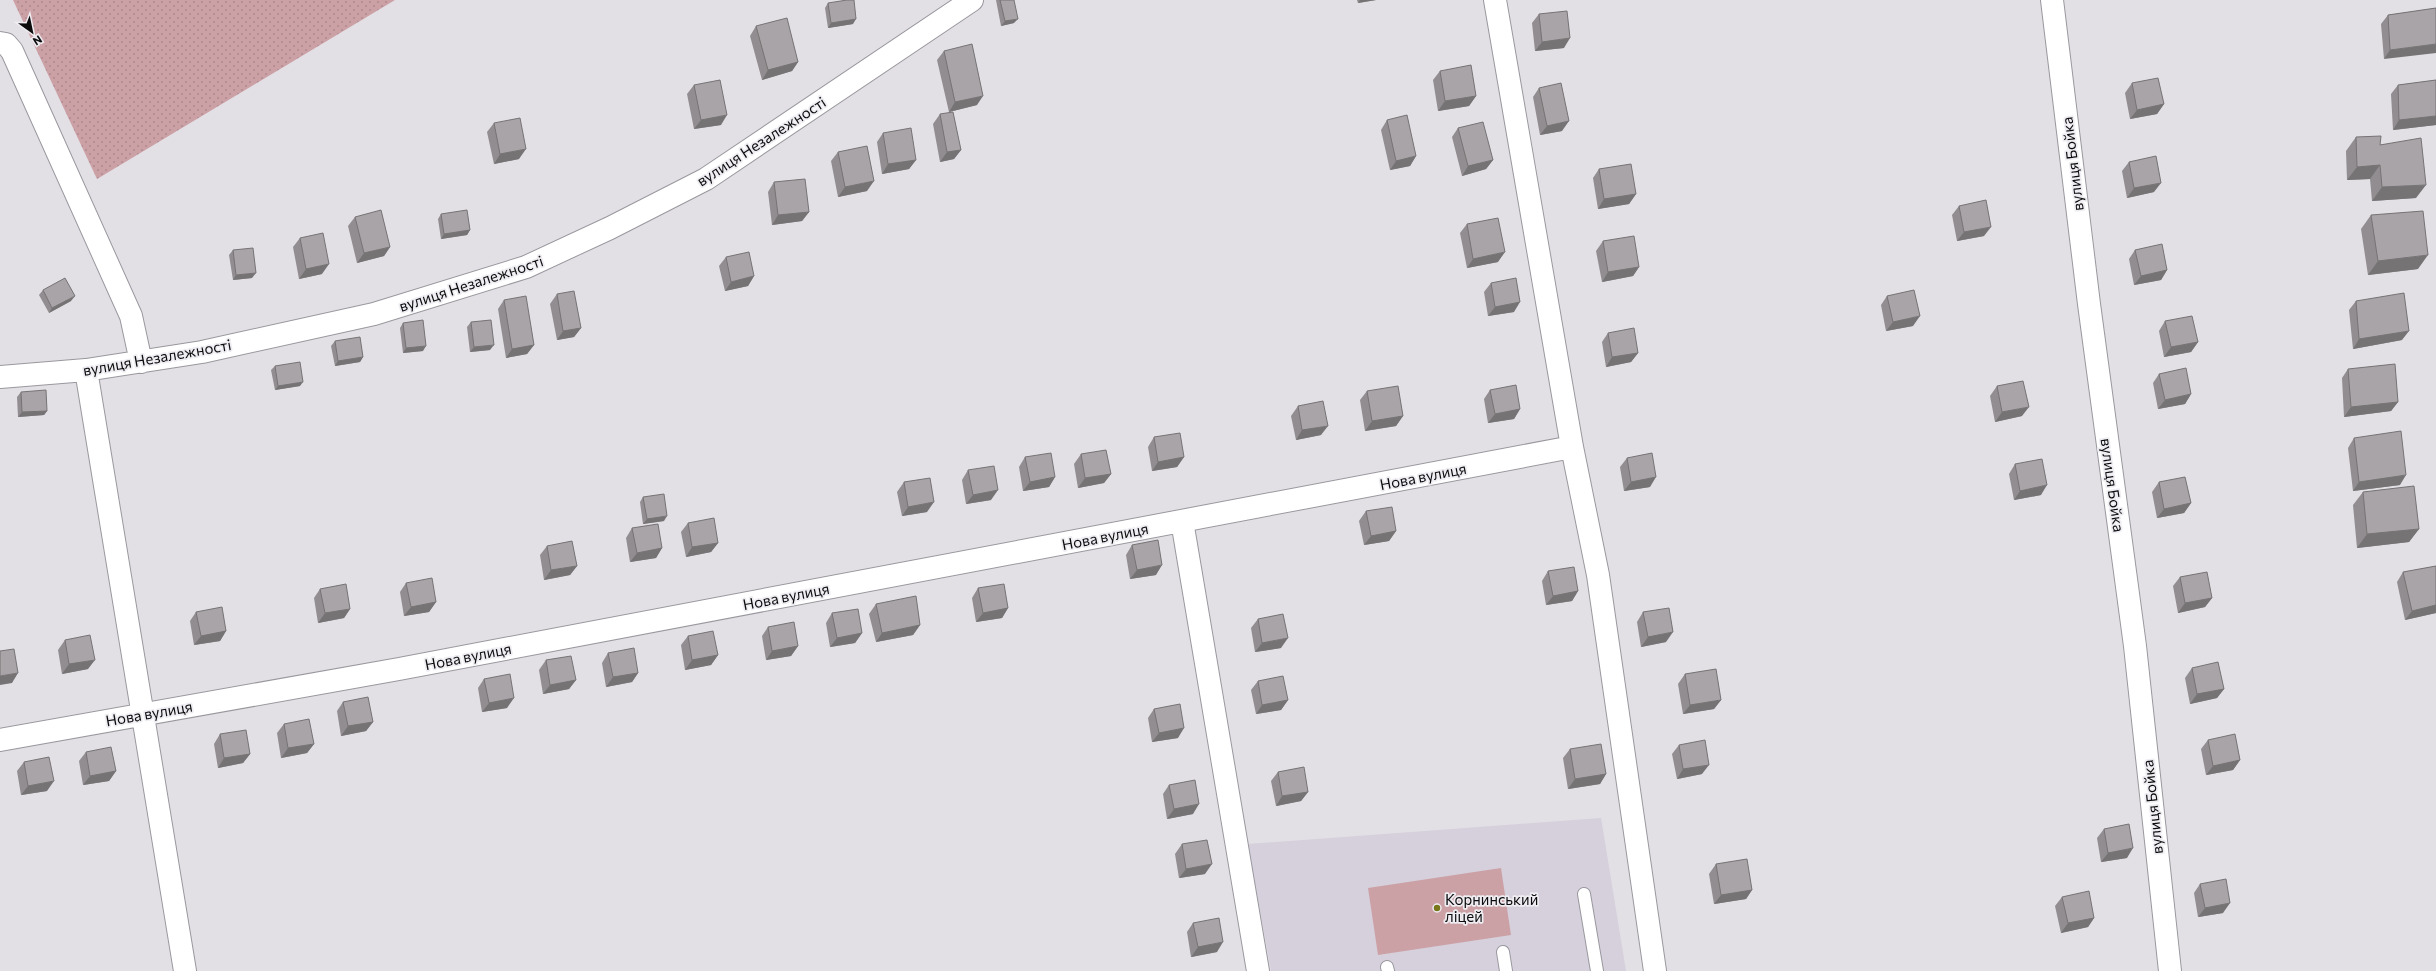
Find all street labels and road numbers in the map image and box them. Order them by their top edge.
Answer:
street label: вулиця Незалежності [693,92,829,190]
street label: вулиця Бойка [2057,116,2087,212]
street label: вулиця Незалежності [397,251,545,315]
street label: вулиця Незалежності [81,335,233,379]
street label: вулиця Бойка [2097,437,2129,533]
street label: Нова вулиця [1378,459,1468,493]
street label: Нова вулиця [1060,519,1150,553]
street label: Нова вулиця [741,579,831,613]
street label: Нова вулиця [423,639,513,673]
street label: Нова вулиця [104,697,194,729]
street label: вулиця Бойка [2138,759,2166,855]

